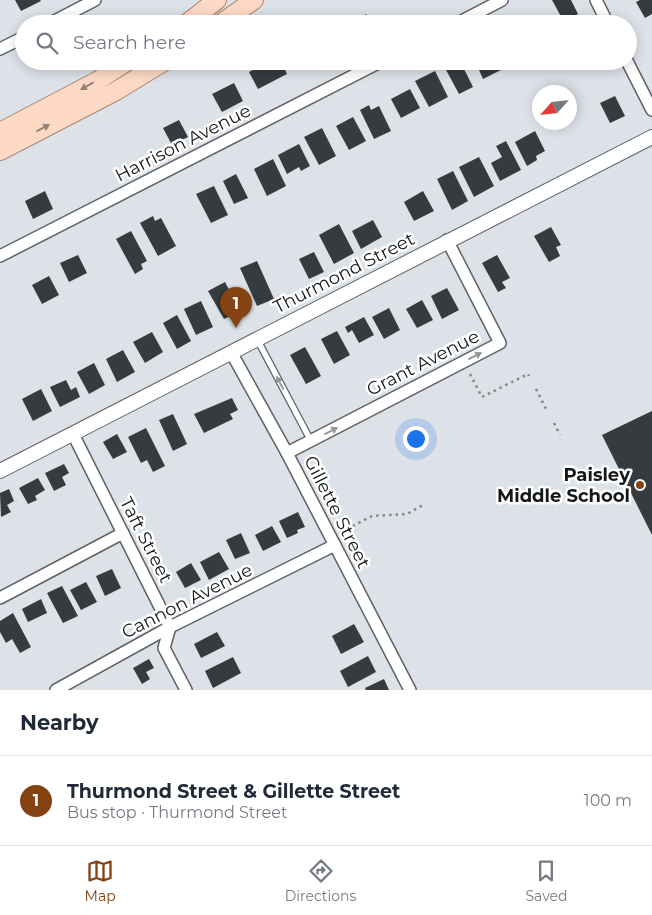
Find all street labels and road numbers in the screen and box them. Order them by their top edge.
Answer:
street label: Harrison Avenue [112,99,255,187]
street label: Thurmond Street [270,228,418,318]
street label: Grant Avenue [363,325,483,401]
street label: Gillette Street [299,452,375,572]
street label: Taft Street [115,494,177,586]
street label: Cannon Avenue [118,559,256,643]

